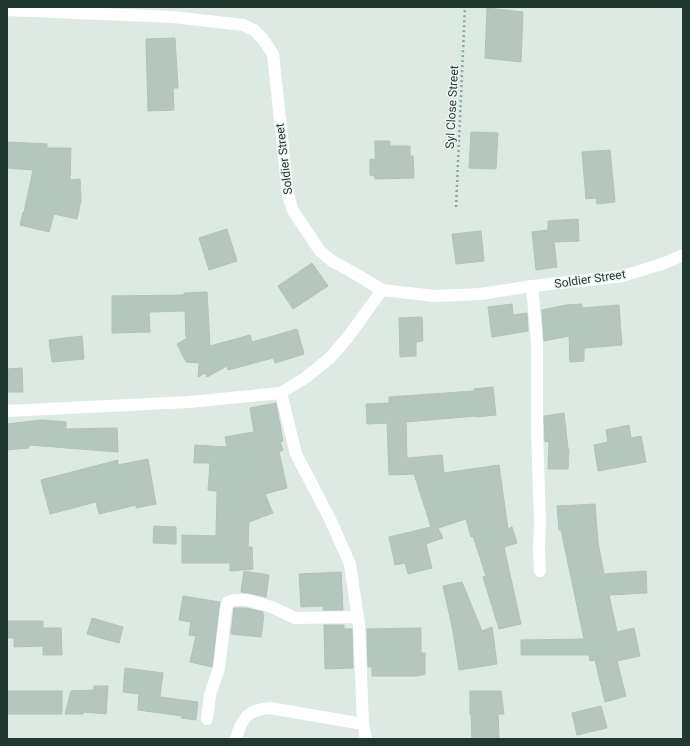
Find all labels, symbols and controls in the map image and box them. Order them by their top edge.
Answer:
street label: Syl Close Street [443,65,461,149]
street label: Soldier Street [273,123,295,195]
street label: Soldier Street [554,267,627,291]

